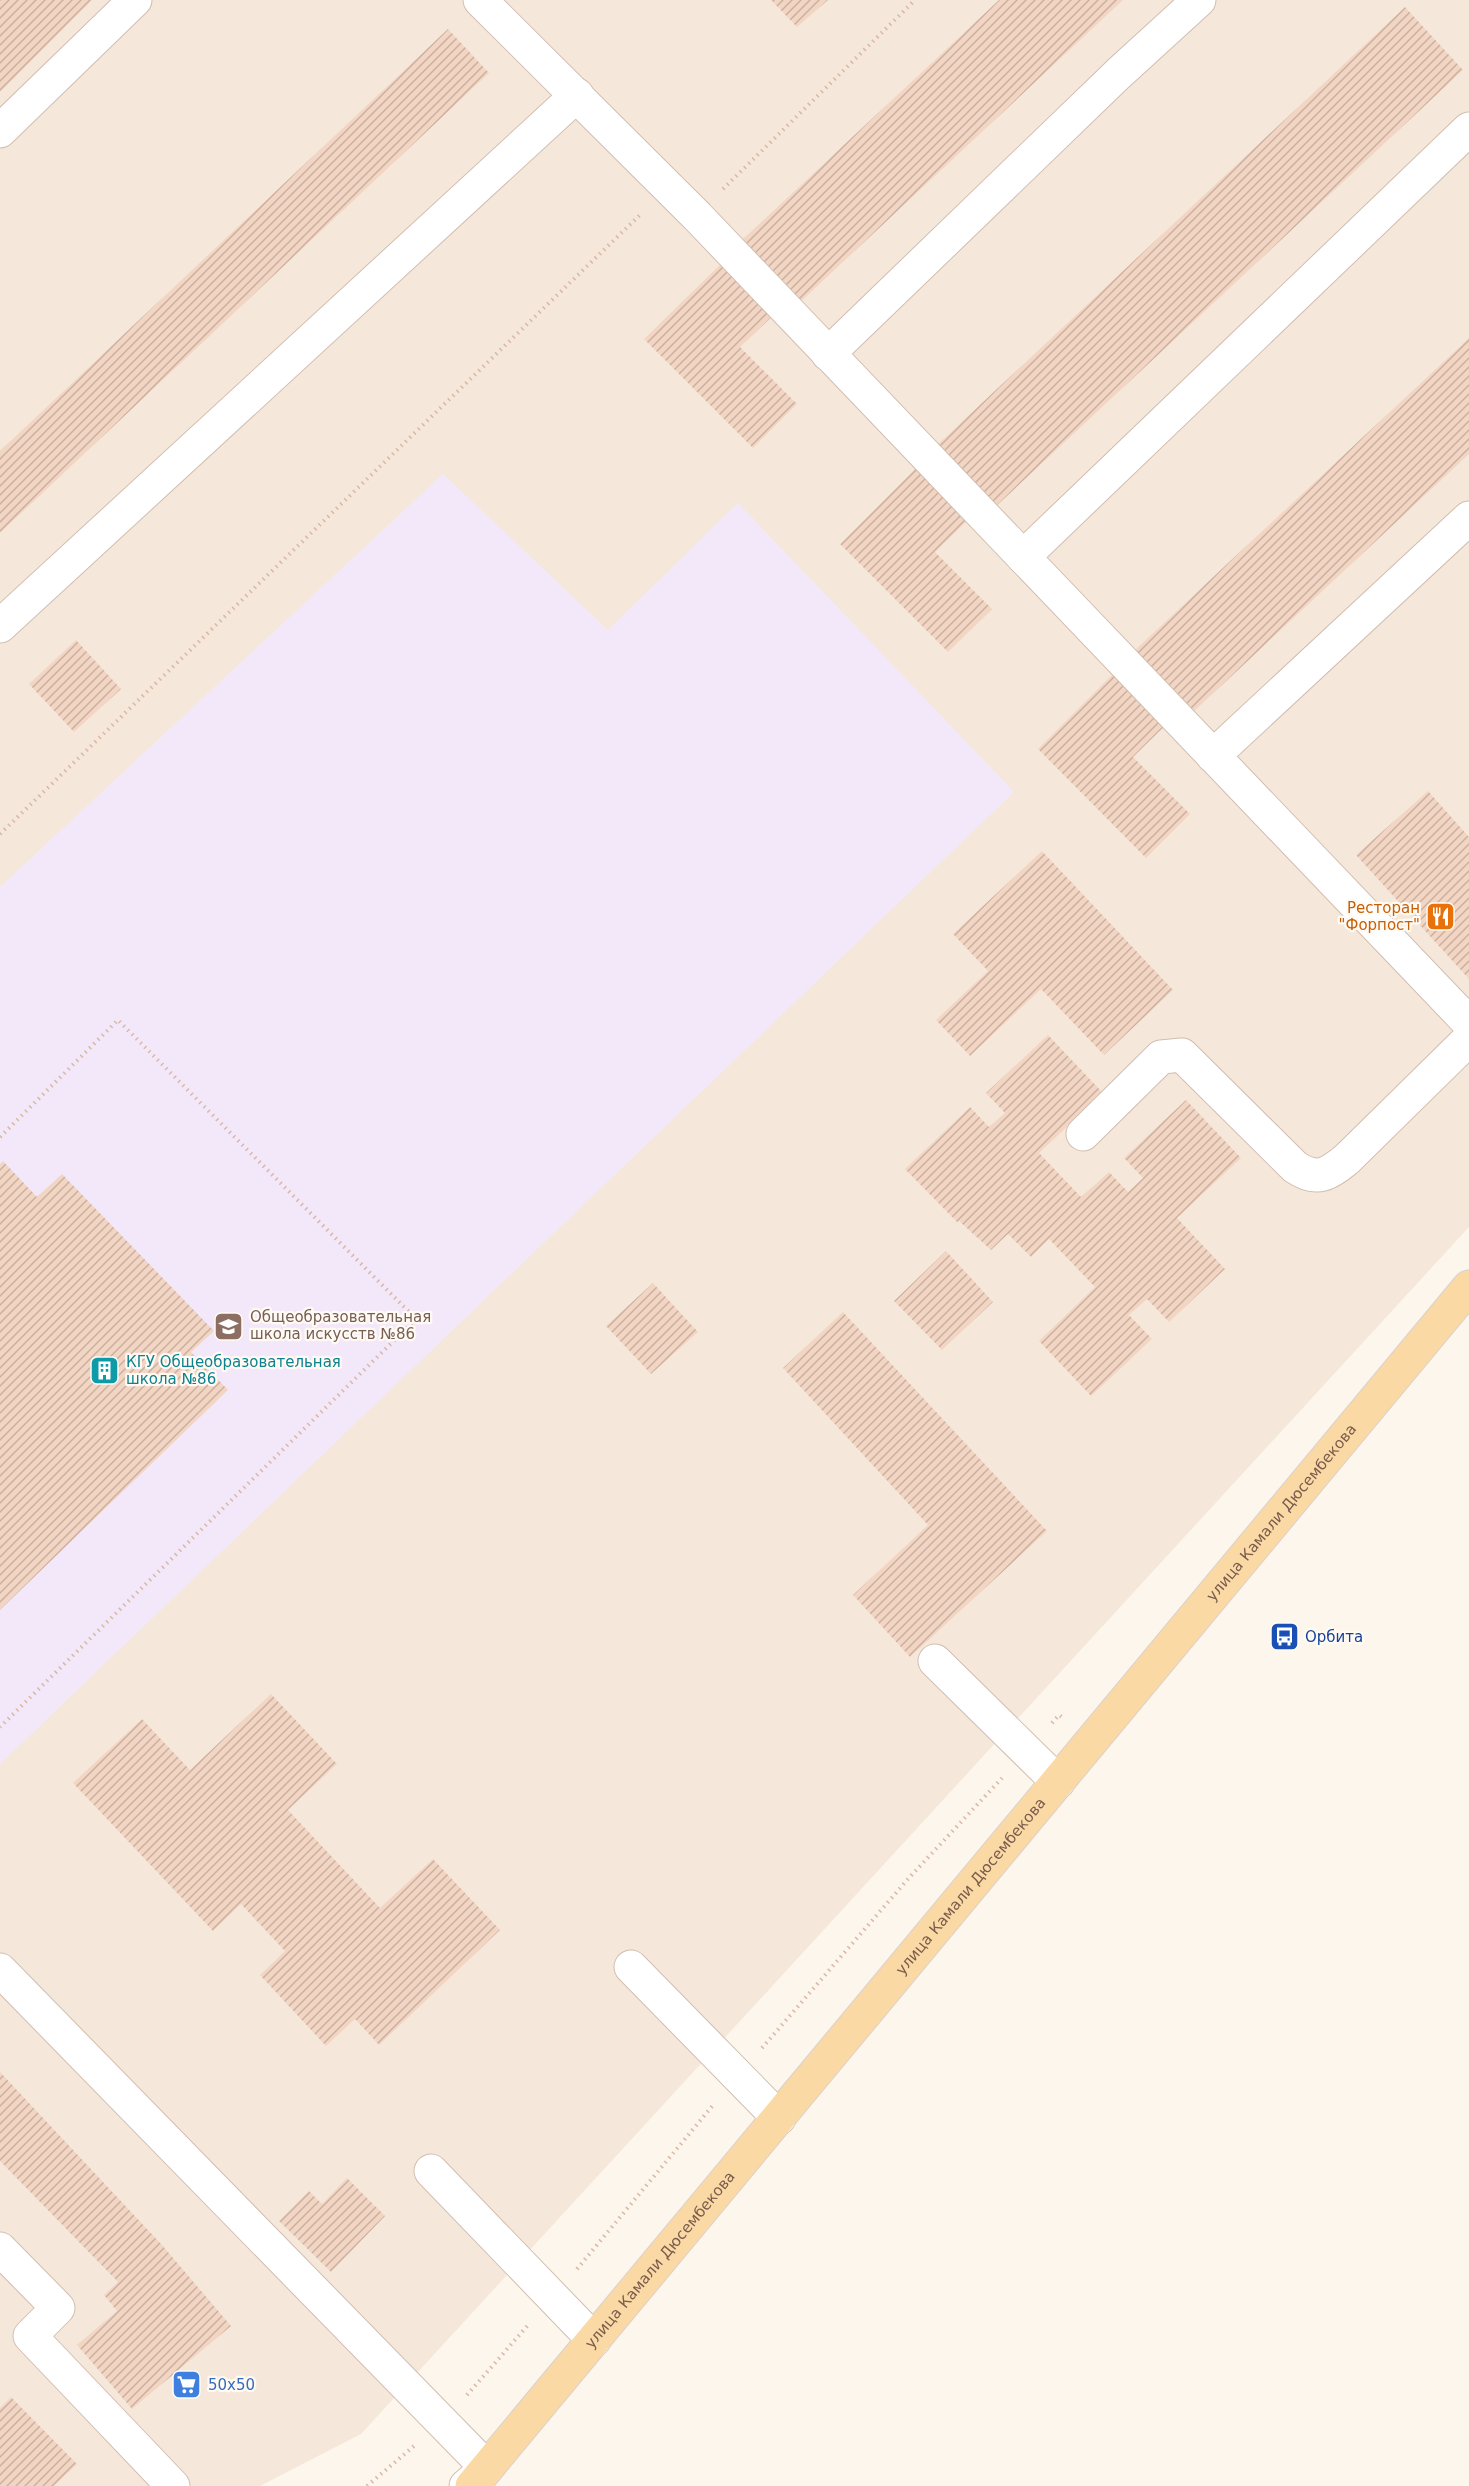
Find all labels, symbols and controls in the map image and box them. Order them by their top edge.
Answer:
place label: Ресторан "Форпост" [1339,899,1420,934]
restaurant icon: Ресторан "Форпост" [1425,901,1457,933]
place label: Общеобразовательная школа искусств №86 [250,1308,431,1343]
school or university icon: Общеобразовательная школа искусств №86 [213,1310,245,1342]
place label: КГУ Общеобразовательная школа №86 [126,1353,341,1388]
building icon: КГУ Общеобразовательная школа №86 [89,1355,121,1387]
street label: улица Камали Дюсембекова [1203,1420,1360,1605]
bus stop icon: Орбита [1268,1621,1300,1653]
place label: Орбита [1305,1628,1363,1646]
street label: улица Камали Дюсембекова [892,1794,1050,1978]
street label: улица Камали Дюсембекова [581,2168,739,2352]
supermarket icon: 50х50 [171,2369,203,2401]
place label: 50х50 [208,2376,255,2394]

